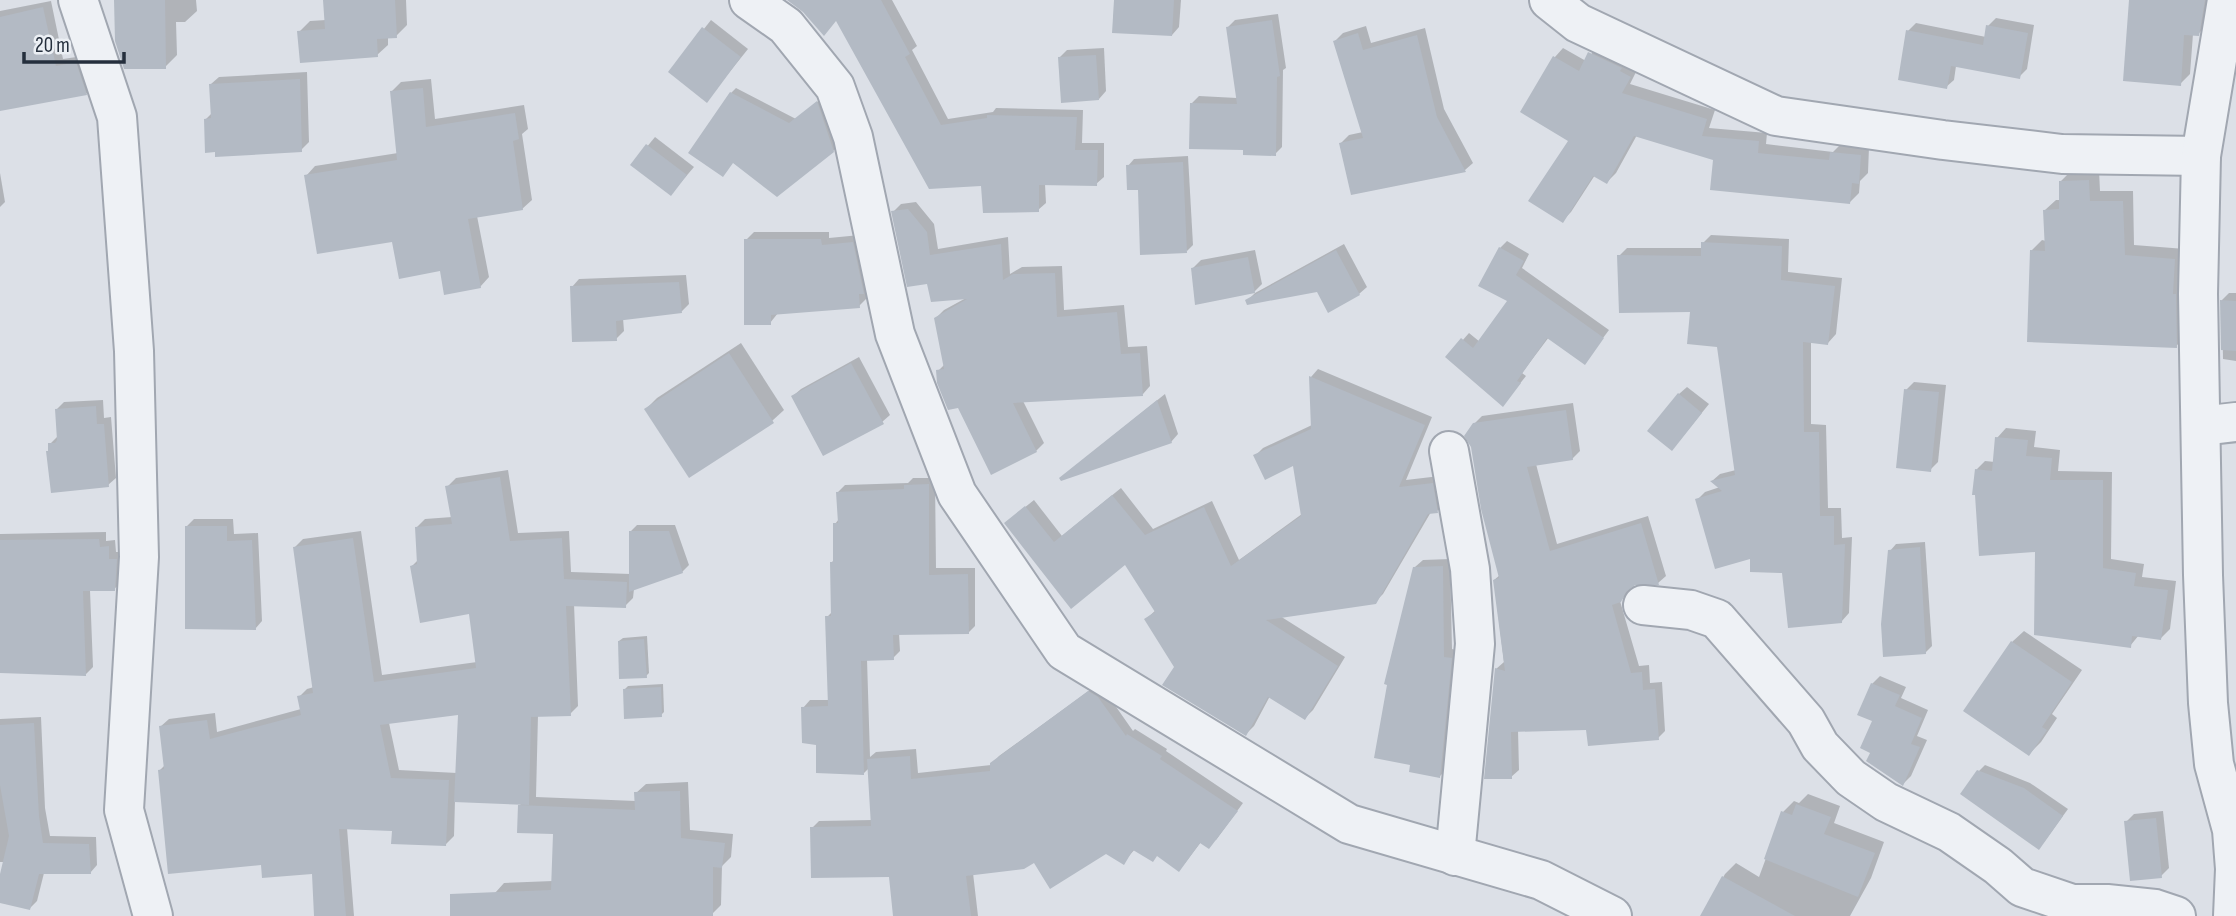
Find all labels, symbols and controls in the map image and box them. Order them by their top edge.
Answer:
scale bar [24,21,124,65]
text: 20 m [35,33,70,58]

